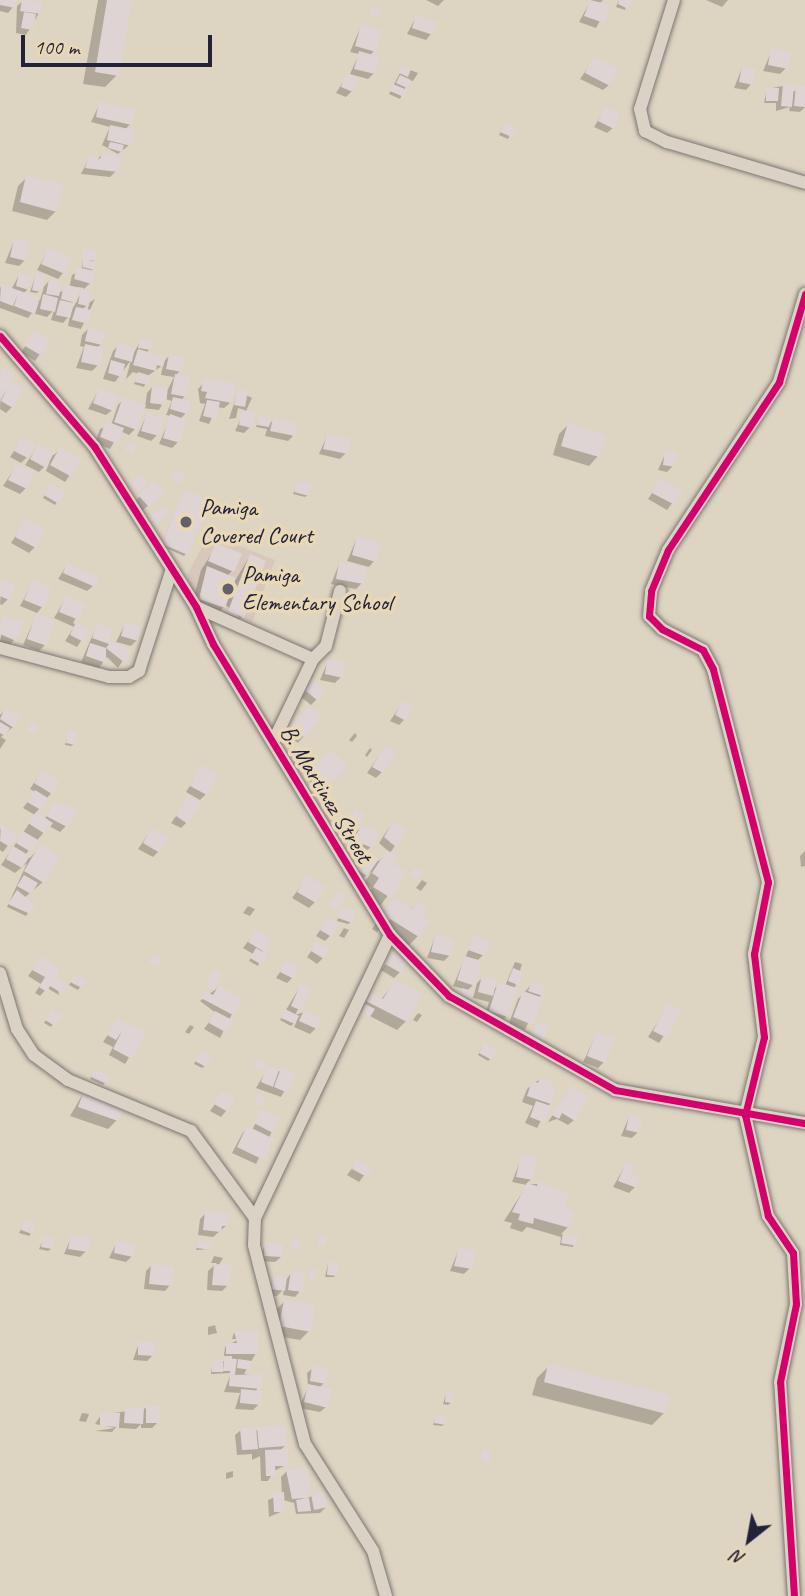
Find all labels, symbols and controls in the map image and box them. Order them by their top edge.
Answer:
scale bar [24,21,215,65]
text: 100 m [34,34,79,60]
place label: Pamiga Covered Court [200,494,313,550]
marker: Pamiga Covered Court [178,514,194,530]
place label: Pamiga Elementary School [242,561,392,617]
marker: Pamiga Elementary School [220,581,236,597]
street label: B. Martinez Street [273,720,379,868]
north arrow [714,1505,784,1575]
text: N [727,1545,749,1571]

